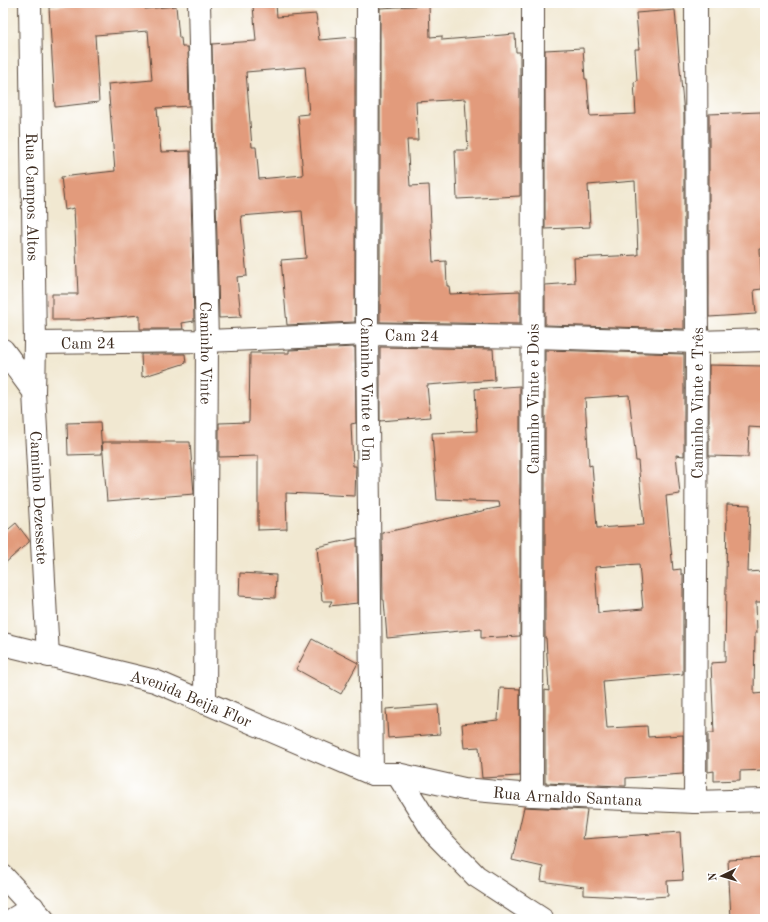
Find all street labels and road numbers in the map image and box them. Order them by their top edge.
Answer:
street label: Rua Campos Altos [22,133,40,261]
street label: Caminho Vinte [196,301,213,404]
street label: Caminho Vinte e Um [357,317,374,462]
street label: Caminho Vinte e Dois [526,323,543,475]
street label: Caminho Vinte e Três [690,327,707,479]
street label: Cam 24 [384,328,439,345]
street label: Cam 24 [61,336,115,353]
street label: Caminho Dezessete [26,430,49,565]
street label: Avenida Beija Flor [128,669,254,732]
street label: Rua Arnaldo Santana [492,786,642,810]

